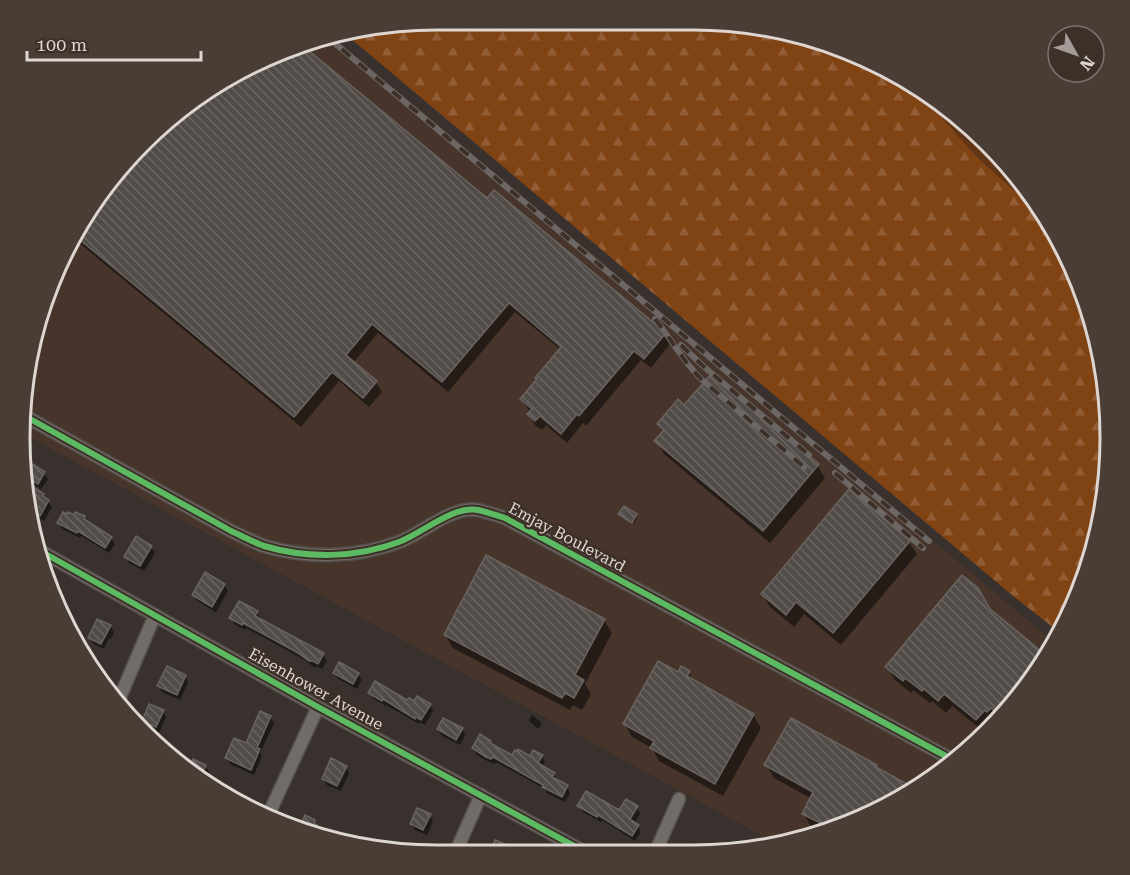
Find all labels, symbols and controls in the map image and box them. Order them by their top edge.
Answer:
scale bar [27,24,201,62]
north arrow [1046,24,1106,84]
text: 100 m [36,34,87,55]
text: N [1076,52,1098,74]
street label: Emjay Boulevard [505,498,629,576]
street label: Eisenhower Avenue [245,644,387,734]

